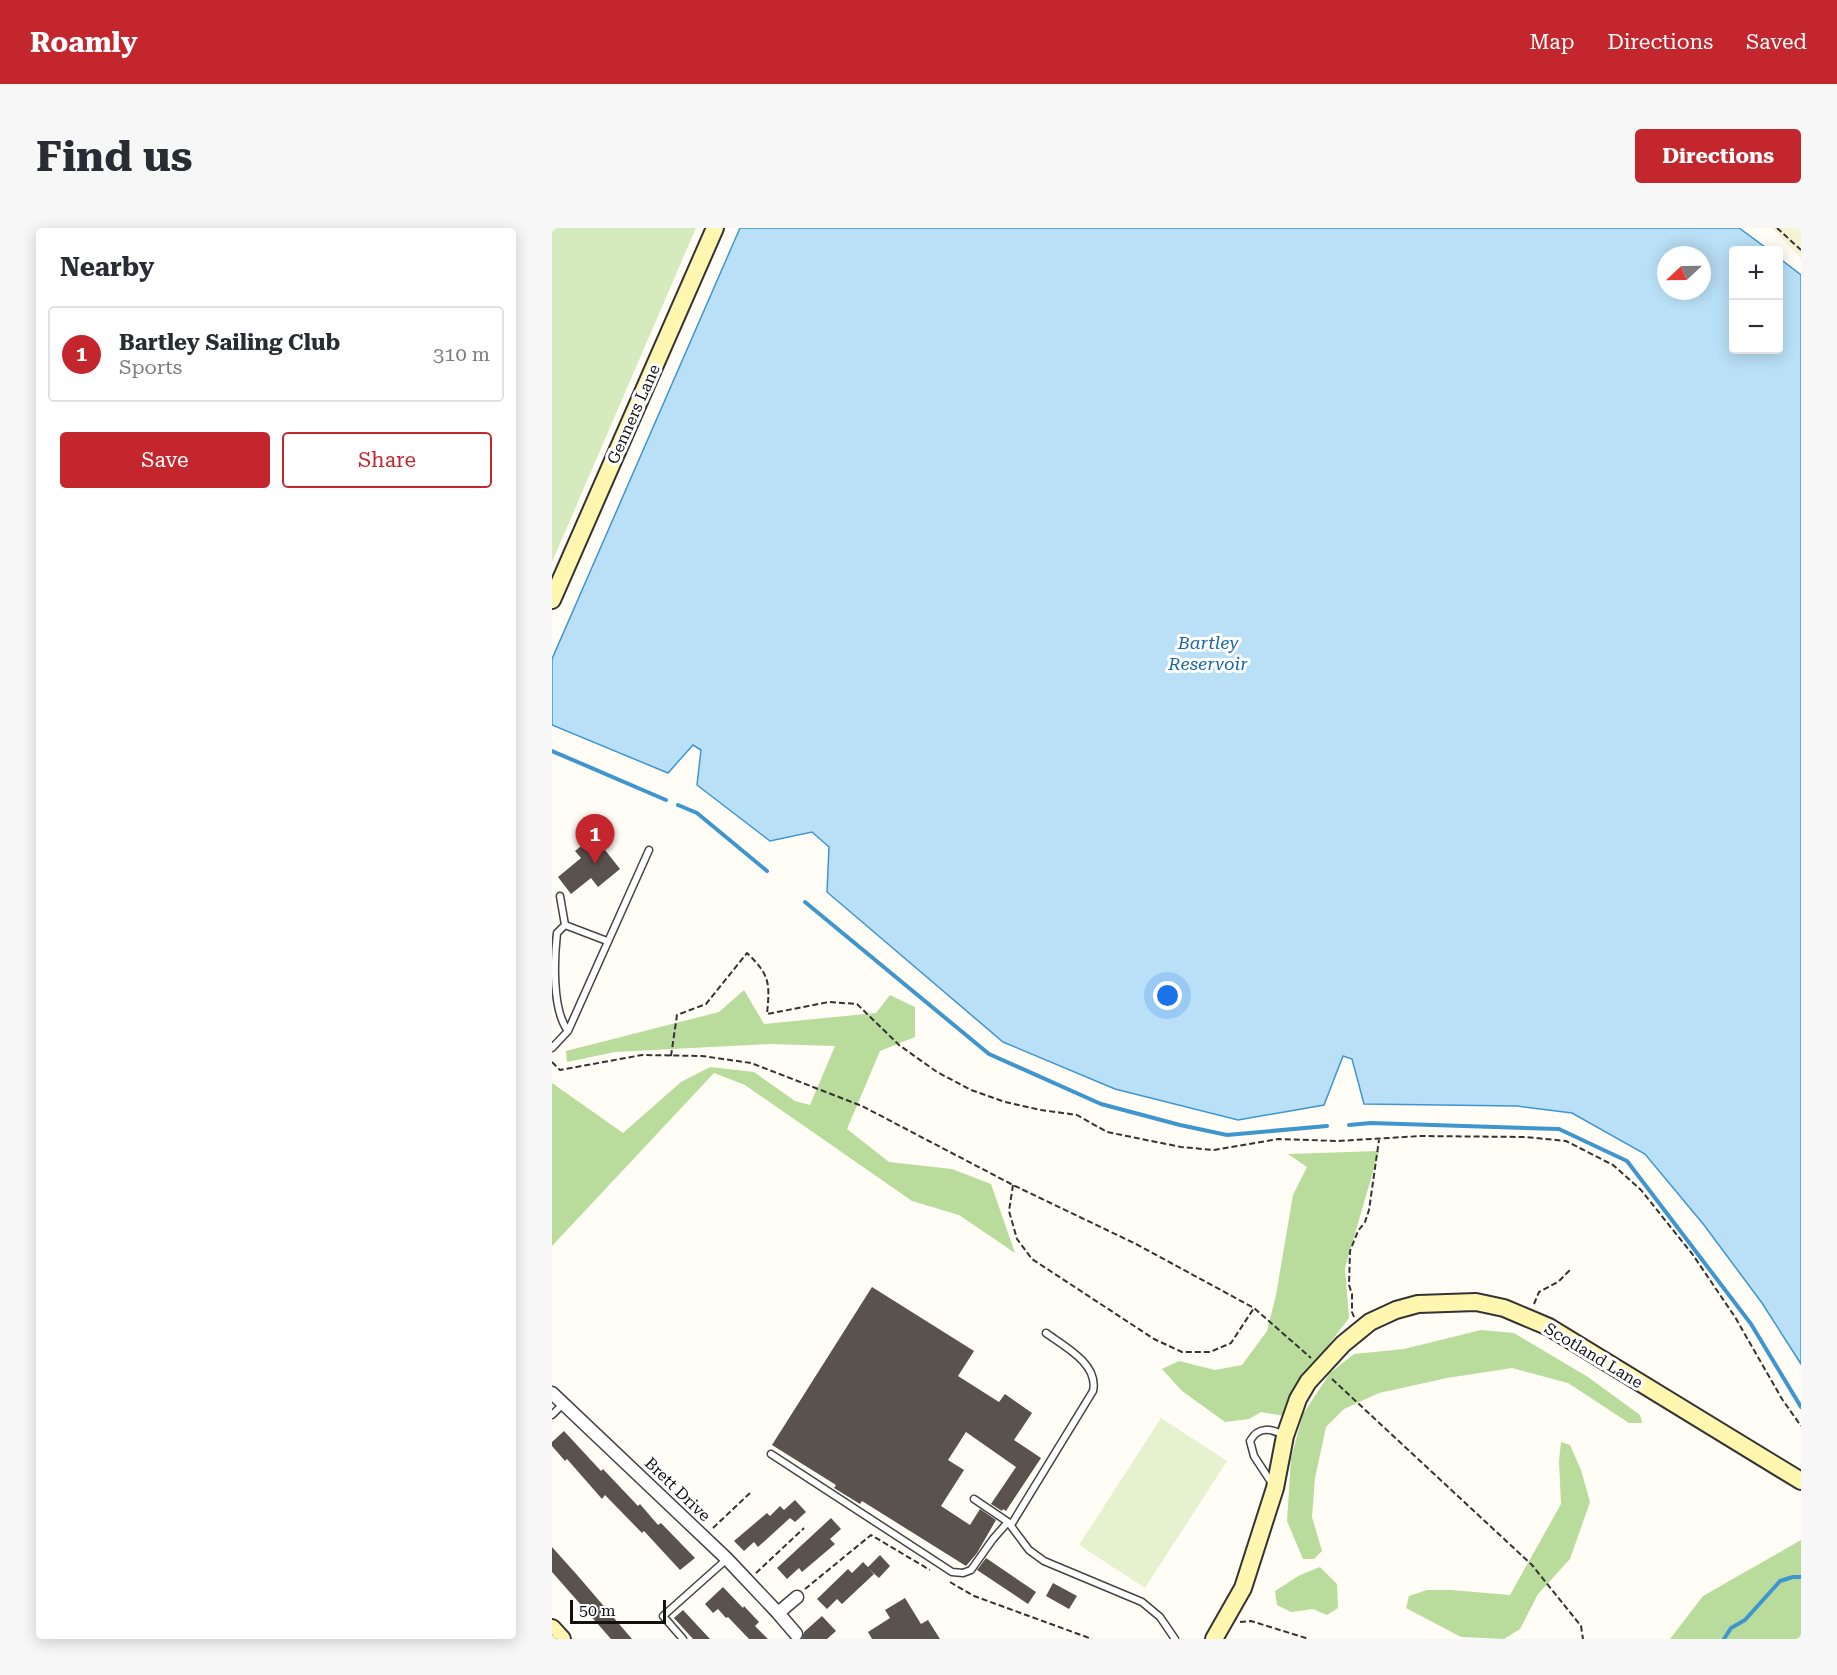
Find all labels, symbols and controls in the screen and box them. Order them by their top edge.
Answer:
text: Roamly [30,26,138,59]
text: Map [1530,30,1574,54]
text: Directions [1607,30,1713,54]
text: Saved [1746,30,1807,54]
button: Directions [1635,129,1801,183]
text: Find us [36,132,193,181]
north arrow [1657,246,1711,300]
map controls [1729,246,1783,354]
button: + [1729,246,1783,300]
text: Nearby [60,252,154,282]
button: − [1729,300,1783,354]
text: Bartley Sailing Club [119,330,340,355]
text: 1 [76,342,87,366]
text: 310 m [433,342,490,366]
text: Sports [119,355,182,379]
street label: Genners Lane [603,361,664,467]
button: Save [60,432,270,488]
button: Share [282,432,492,488]
water label: Bartley Reservoir [1167,632,1248,674]
pin: 1 [576,814,615,864]
your location [1153,981,1182,1010]
street label: Scotland Lane [1541,1319,1646,1392]
street label: Brett Drive [641,1453,715,1525]
scale bar [570,1597,666,1624]
text: 50 m [579,1601,616,1620]

